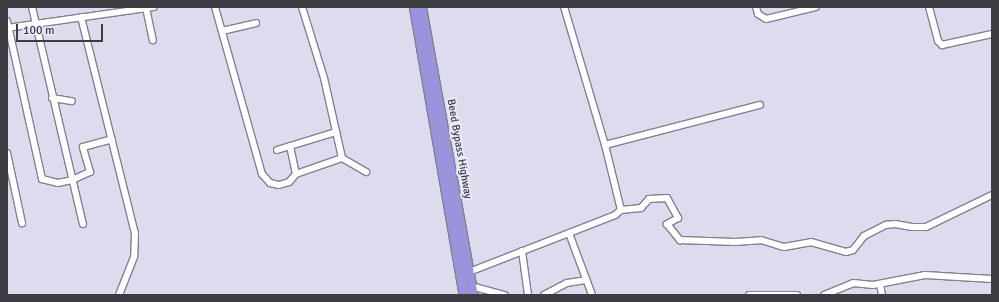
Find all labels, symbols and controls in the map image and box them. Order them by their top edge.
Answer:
scale bar [18,16,105,42]
text: 100 m [23,23,55,38]
street label: Beed Bypass Highway [444,98,474,200]

